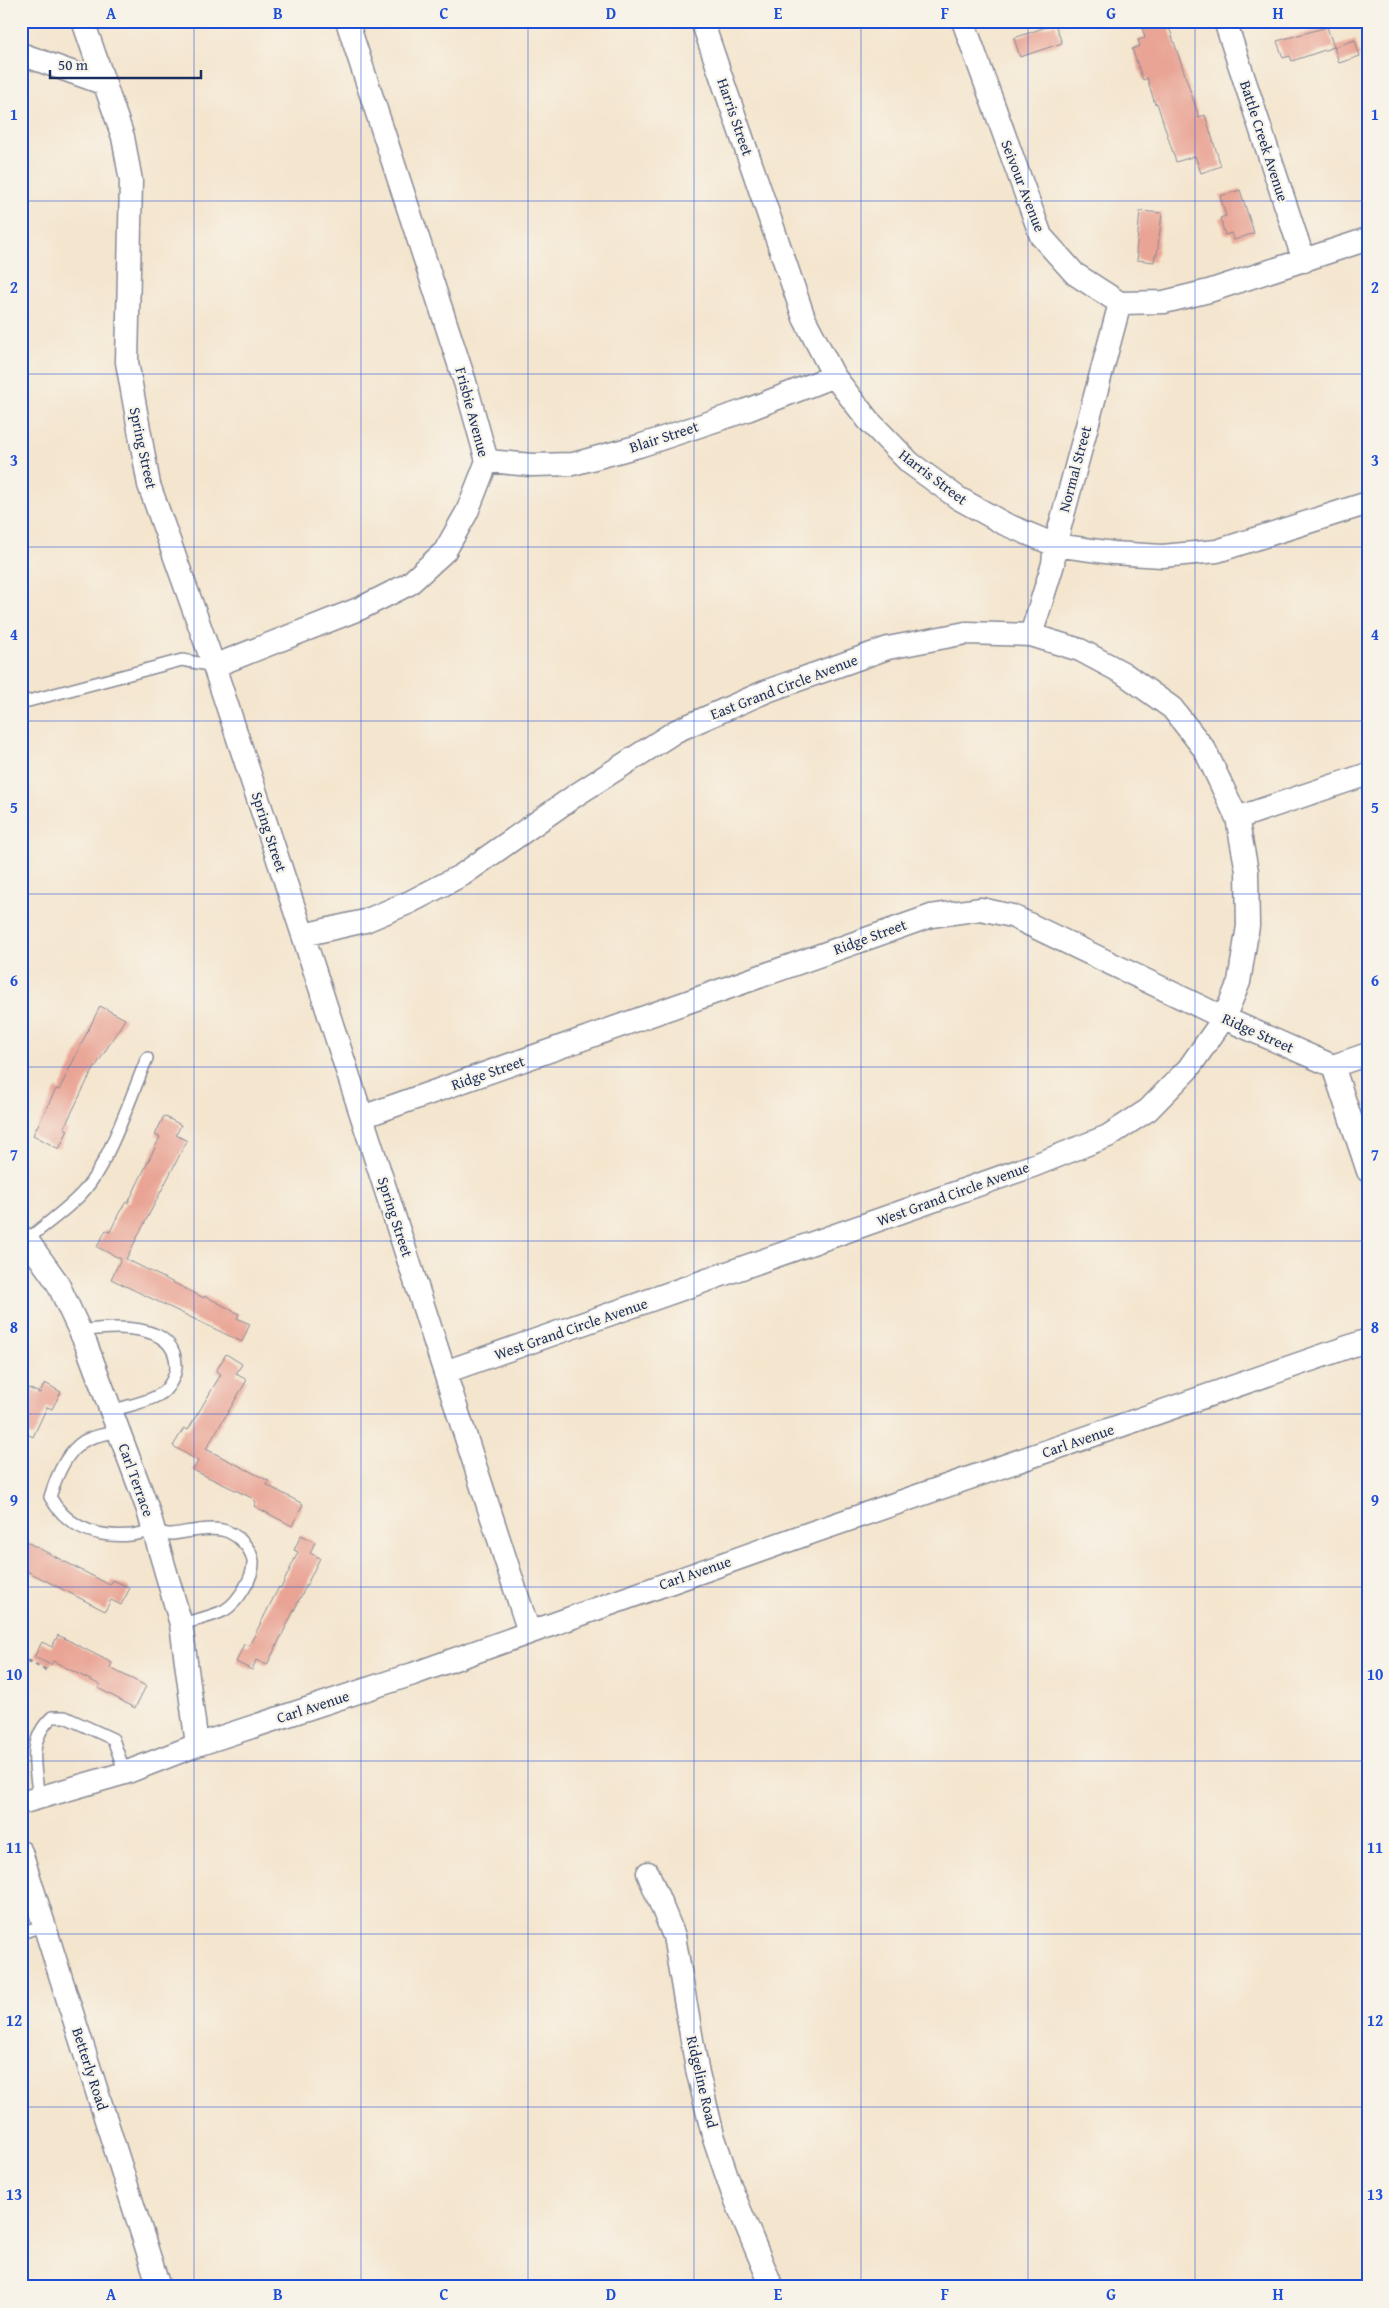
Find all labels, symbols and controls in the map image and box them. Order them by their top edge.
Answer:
text: A [106,1,117,25]
text: B [273,1,283,25]
text: C [439,1,449,25]
text: D [606,1,616,25]
text: E [774,1,783,25]
text: F [941,1,949,25]
text: G [1106,1,1116,25]
text: H [1272,1,1284,25]
scale bar [50,48,201,80]
text: 50 m [58,54,89,75]
street label: Harris Street [712,75,759,159]
street label: Battle Creek Avenue [1235,78,1294,204]
text: 1 [10,102,18,126]
text: 1 [1371,102,1379,126]
street label: Seivour Avenue [996,137,1051,235]
text: 2 [10,275,18,299]
text: 2 [1371,275,1379,299]
street label: Frisbie Avenue [450,365,495,459]
street label: Spring Street [125,405,163,491]
street label: Blair Street [627,415,702,458]
street label: Normal Street [1053,423,1096,514]
street label: Harris Street [895,444,972,510]
text: 3 [10,448,18,472]
text: 3 [1371,448,1379,472]
text: 4 [10,622,18,646]
text: 4 [1371,622,1379,646]
street label: East Grand Circle Avenue [707,649,861,724]
street label: Spring Street [247,789,292,875]
text: 5 [10,795,18,819]
text: 5 [1371,795,1379,819]
street label: Ridge Street [830,913,910,959]
text: 6 [10,968,18,992]
text: 6 [1371,968,1379,992]
street label: Ridge Street [1219,1007,1298,1058]
street label: Ridge Street [448,1050,528,1095]
text: 7 [10,1142,18,1166]
text: 7 [1371,1142,1379,1166]
street label: West Grand Circle Avenue [874,1156,1032,1231]
street label: Spring Street [373,1174,418,1260]
street label: West Grand Circle Avenue [491,1292,650,1365]
text: 8 [10,1315,18,1339]
text: 8 [1371,1315,1379,1339]
street label: Carl Avenue [1039,1418,1117,1463]
street label: Carl Terrace [113,1440,159,1520]
text: 9 [10,1488,18,1512]
text: 9 [1371,1488,1379,1512]
street label: Carl Avenue [656,1550,734,1595]
text: 10 [6,1662,22,1686]
text: 10 [1367,1662,1383,1686]
street label: Carl Avenue [274,1685,352,1728]
text: 11 [6,1835,22,1859]
text: 11 [1367,1835,1383,1859]
text: 12 [6,2008,22,2032]
text: 12 [1367,2008,1383,2032]
street label: Betterly Road [67,2025,114,2113]
street label: Ridgeline Road [682,2034,723,2130]
text: 13 [6,2182,22,2206]
text: 13 [1367,2182,1383,2206]
text: A [106,2282,117,2306]
text: B [273,2282,283,2306]
text: C [439,2282,449,2306]
text: D [606,2282,616,2306]
text: E [774,2282,783,2306]
text: F [941,2282,949,2306]
text: G [1106,2282,1116,2306]
text: H [1272,2282,1284,2306]

